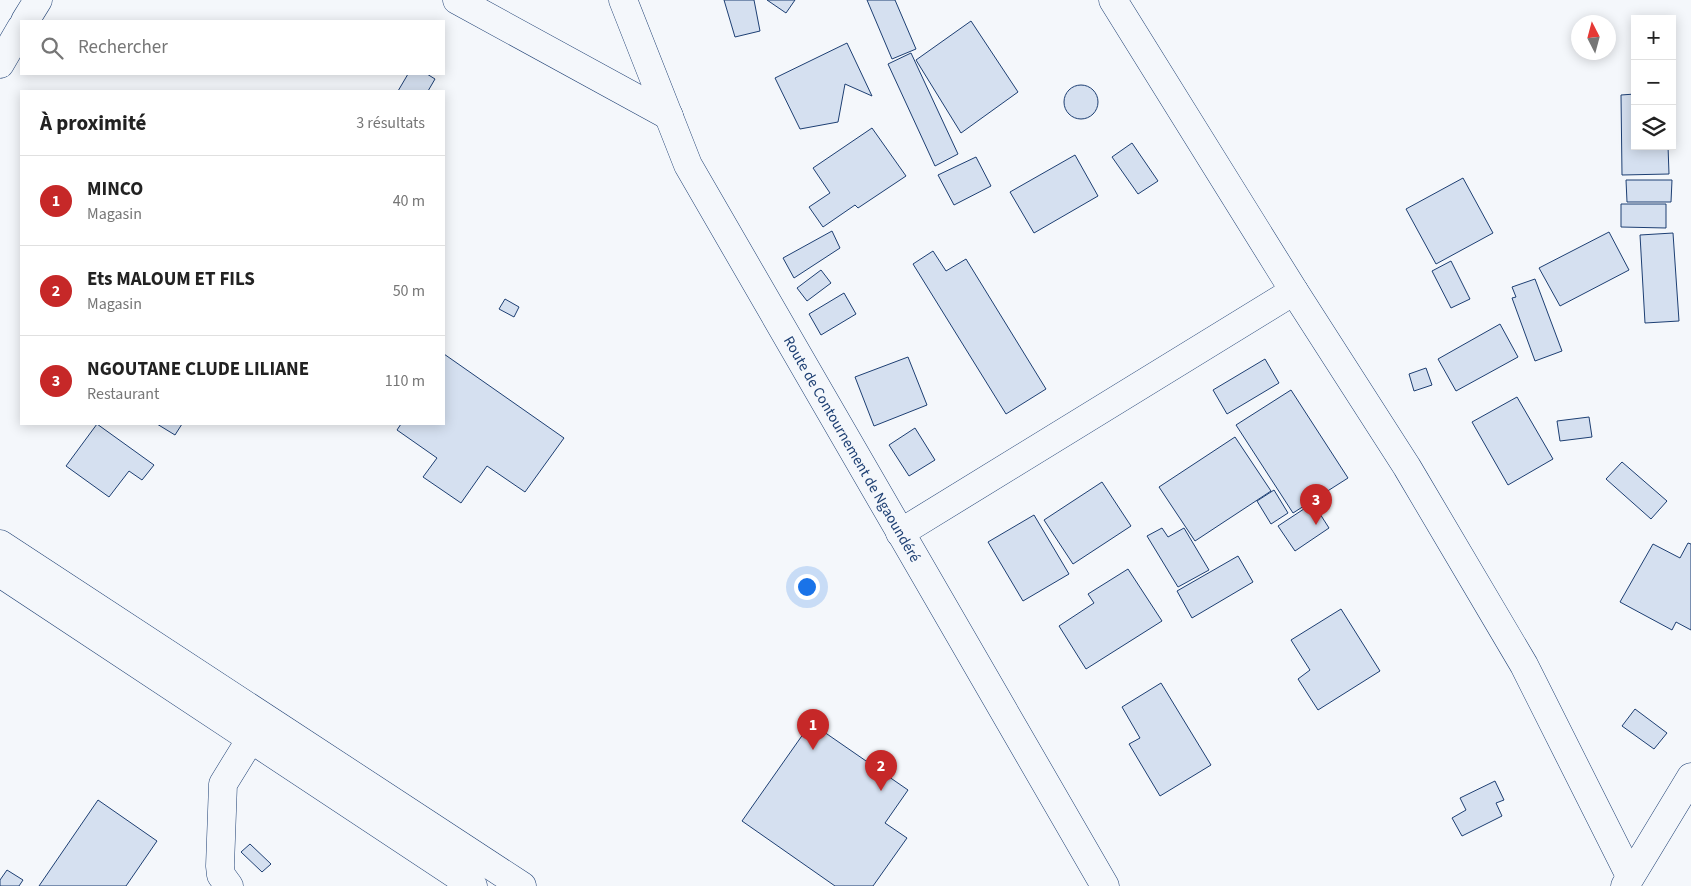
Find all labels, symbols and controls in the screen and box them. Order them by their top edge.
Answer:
north arrow [1571,15,1616,60]
map controls [1631,15,1676,150]
button: + [1631,15,1676,60]
search box [20,20,445,75]
icon: search [38,34,66,62]
text: Rechercher [78,34,168,61]
button: − [1631,60,1676,105]
button: layers [1631,105,1676,150]
text: À proximité [40,108,146,138]
text: 3 résultats [356,112,425,134]
text: MINCO [87,176,143,203]
text: 1 [52,190,60,212]
text: 40 m [393,190,425,212]
text: Magasin [87,203,142,225]
text: Ets MALOUM ET FILS [87,266,255,293]
text: 2 [52,280,60,302]
text: 50 m [393,280,425,302]
text: Magasin [87,293,142,315]
street label: Route de Contournement de Ngaoundéré [778,332,925,566]
text: NGOUTANE CLUDE LILIANE [87,356,309,383]
text: 3 [52,370,60,392]
text: 110 m [385,370,425,392]
text: Restaurant [87,383,160,405]
pin: 3 [1300,484,1332,525]
your location [794,574,820,600]
pin: 1 [797,709,829,750]
pin: 2 [865,750,897,791]

